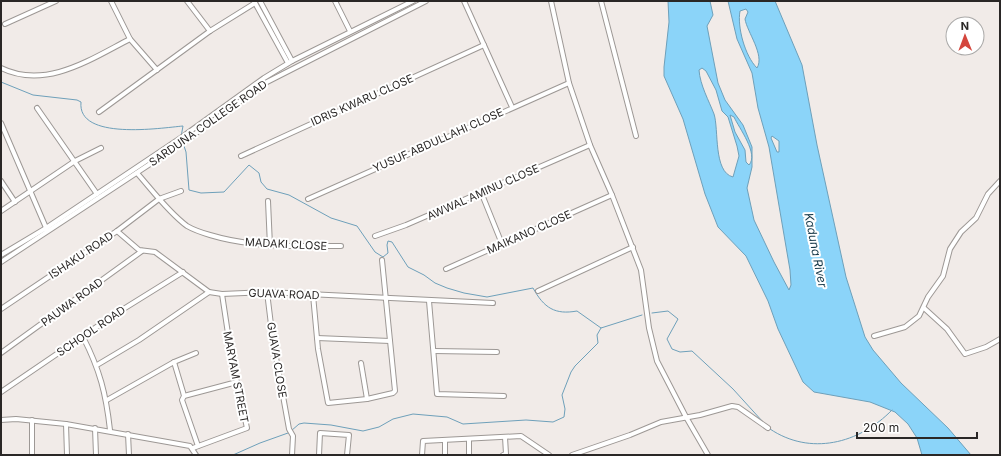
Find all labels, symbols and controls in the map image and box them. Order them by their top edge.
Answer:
north arrow [945,16,985,56]
text: N [961,19,969,33]
street label: IDRIS KWARU CLOSE [309,71,415,129]
street label: SARDUNA COLLEGE ROAD [146,77,270,169]
street label: YUSUF ABDULLAHI CLOSE [370,105,506,175]
street label: AWWAL AMINU CLOSE [425,161,541,223]
street label: MAIKANO CLOSE [484,207,574,257]
water label: Kaduna River [801,211,831,289]
street label: ISHAKU ROAD [46,228,116,282]
street label: MADAKI CLOSE [245,235,327,253]
street label: PAUWA ROAD [38,275,106,329]
street label: GUAVA ROAD [248,286,320,302]
street label: SCHOOL ROAD [54,303,128,359]
street label: GUAVA CLOSE [264,321,290,399]
street label: MARYAM STREET [220,330,252,424]
scale bar [857,414,977,440]
text: 200 m [863,420,899,435]

